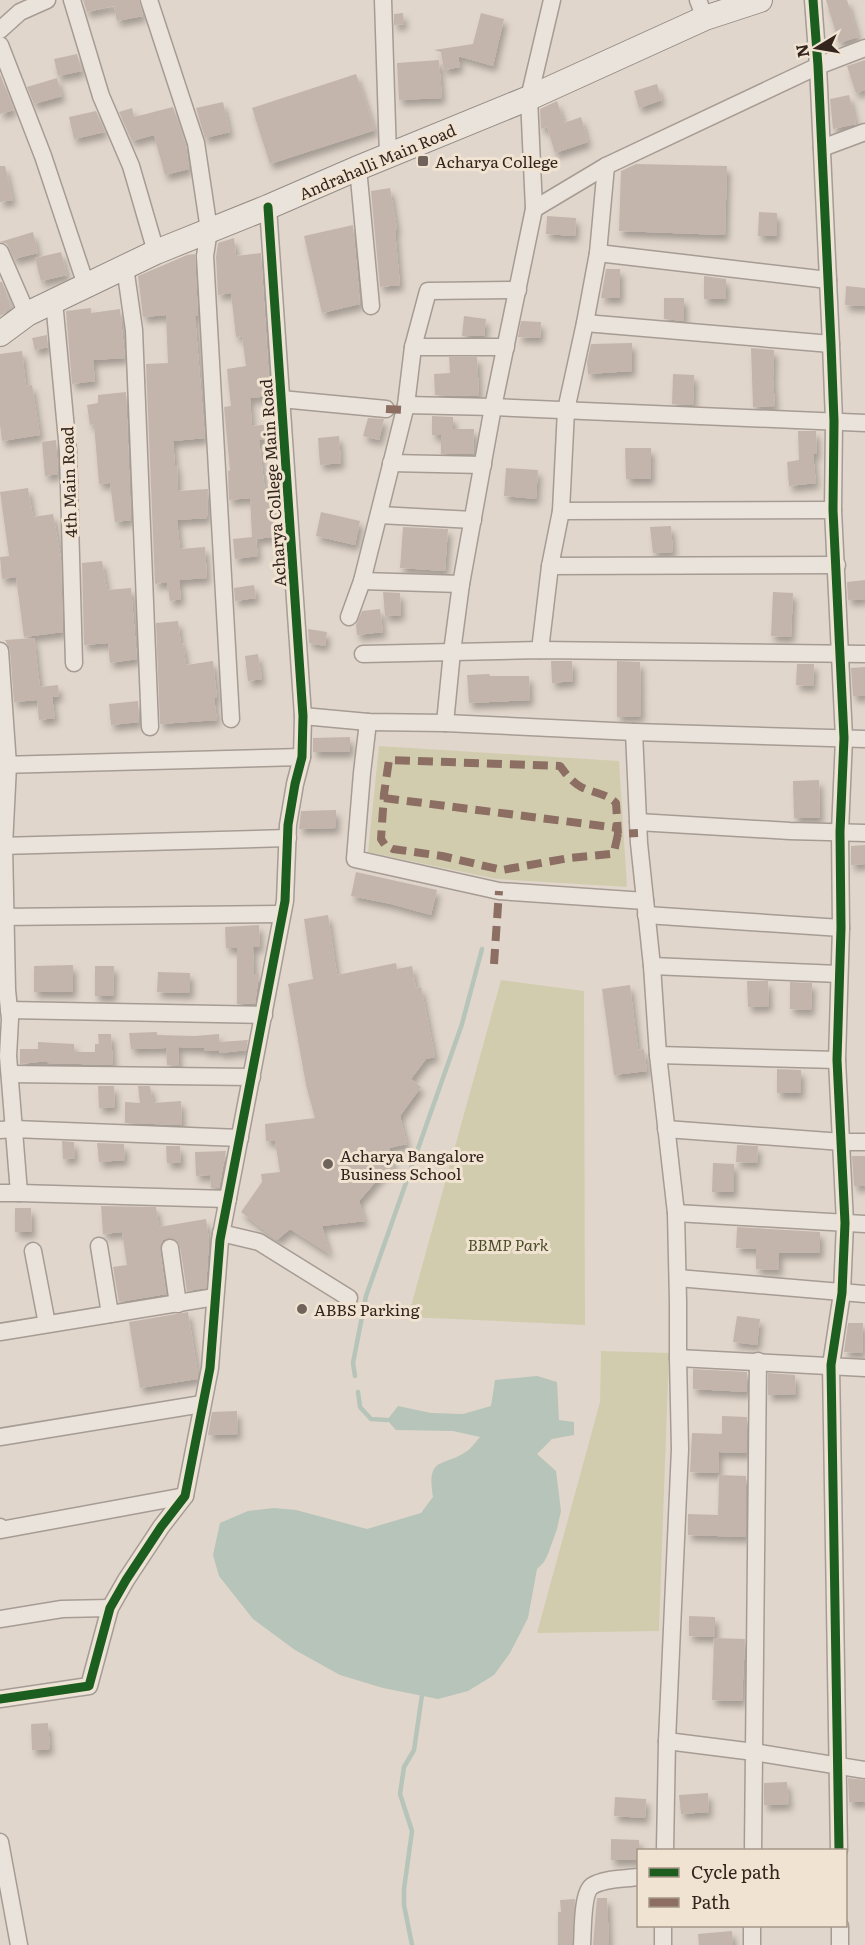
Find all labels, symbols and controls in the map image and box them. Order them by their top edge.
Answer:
north arrow [787,18,847,78]
text: N [788,42,814,60]
street label: Andrahalli Main Road [295,117,459,205]
place label: Acharya College [435,149,558,173]
marker: Acharya College [416,154,430,168]
street label: Acharya College Main Road [253,378,291,588]
street label: 4th Main Road [54,426,82,538]
place label: Acharya Bangalore Business School [340,1143,484,1185]
marker: Acharya Bangalore Business School [321,1157,335,1171]
park label: BBMP Park [467,1232,549,1256]
place label: ABBS Parking [314,1297,420,1321]
marker: ABBS Parking [295,1302,309,1316]
legend [637,1849,847,1927]
text: Cycle path [691,1858,780,1885]
text: Path [691,1888,730,1915]

